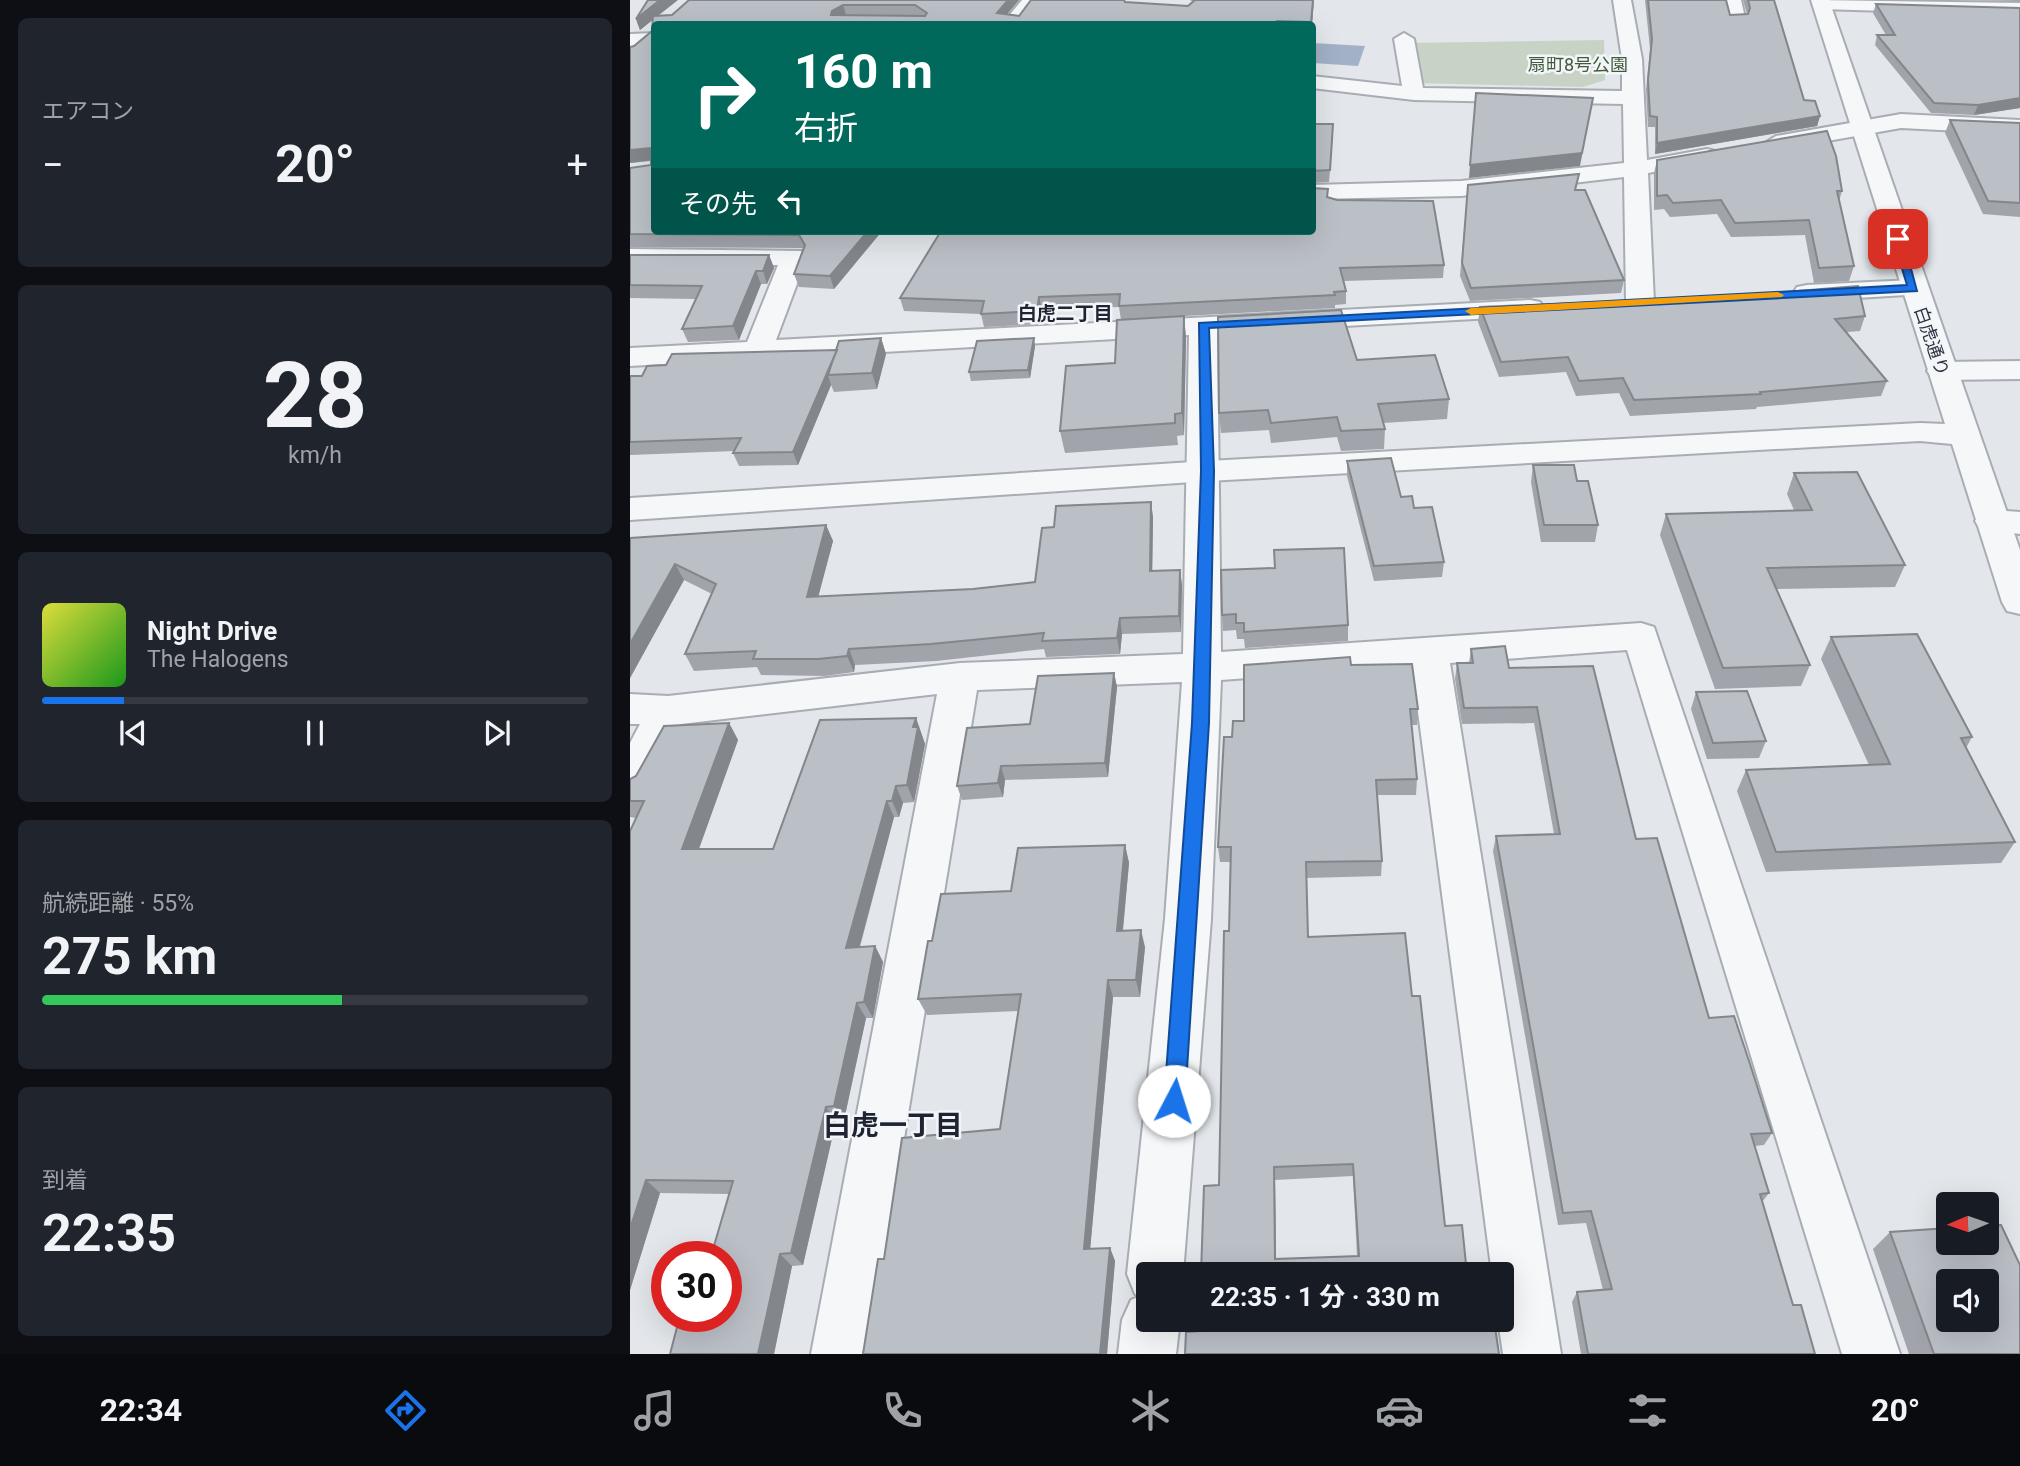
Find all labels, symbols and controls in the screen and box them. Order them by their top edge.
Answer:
text: 160 m [794,43,933,100]
icon: right [679,49,770,140]
park label: 扇町8号公園 [1528,54,1628,75]
text: エアコン [42,98,134,125]
text: 右折 [794,109,858,147]
text: 20° [275,134,355,195]
text: − [42,143,64,187]
text: + [566,143,588,187]
icon: left [771,182,809,220]
text: その先 [679,189,757,219]
pin [1868,209,1928,269]
icon: arrive [1879,220,1917,258]
district label: 白虎二丁目 [1017,302,1113,325]
street label: 白虎通り [1910,304,1954,378]
text: 28 [263,343,367,449]
text: km/h [288,442,342,469]
text: Night Drive [147,616,277,646]
text: The Halogens [147,646,289,673]
icon: previous [114,714,152,752]
icon: pause [296,714,334,752]
icon: next [478,714,516,752]
text: 航続距離 · 55% [42,890,194,917]
text: 275 km [42,926,217,987]
position arrow [1137,1064,1211,1138]
district label: 白虎一丁目 [823,1109,963,1142]
text: 到着 [42,1167,88,1194]
north arrow [1936,1192,1998,1255]
map controls [1936,1192,1999,1332]
text: 22:35 [42,1203,176,1264]
speed limit sign: 30 [651,1241,742,1332]
button: sound [1936,1269,1999,1332]
text: 22:35 · 1 分 · 330 m [1210,1282,1440,1312]
icon: directions [381,1386,430,1435]
icon: music [630,1386,679,1435]
icon: phone [878,1386,927,1435]
icon: climate [1126,1386,1175,1435]
icon: car [1375,1386,1424,1435]
icon: filters [1623,1386,1672,1435]
text: 22:34 [100,1391,182,1429]
text: 20° [1871,1391,1920,1429]

